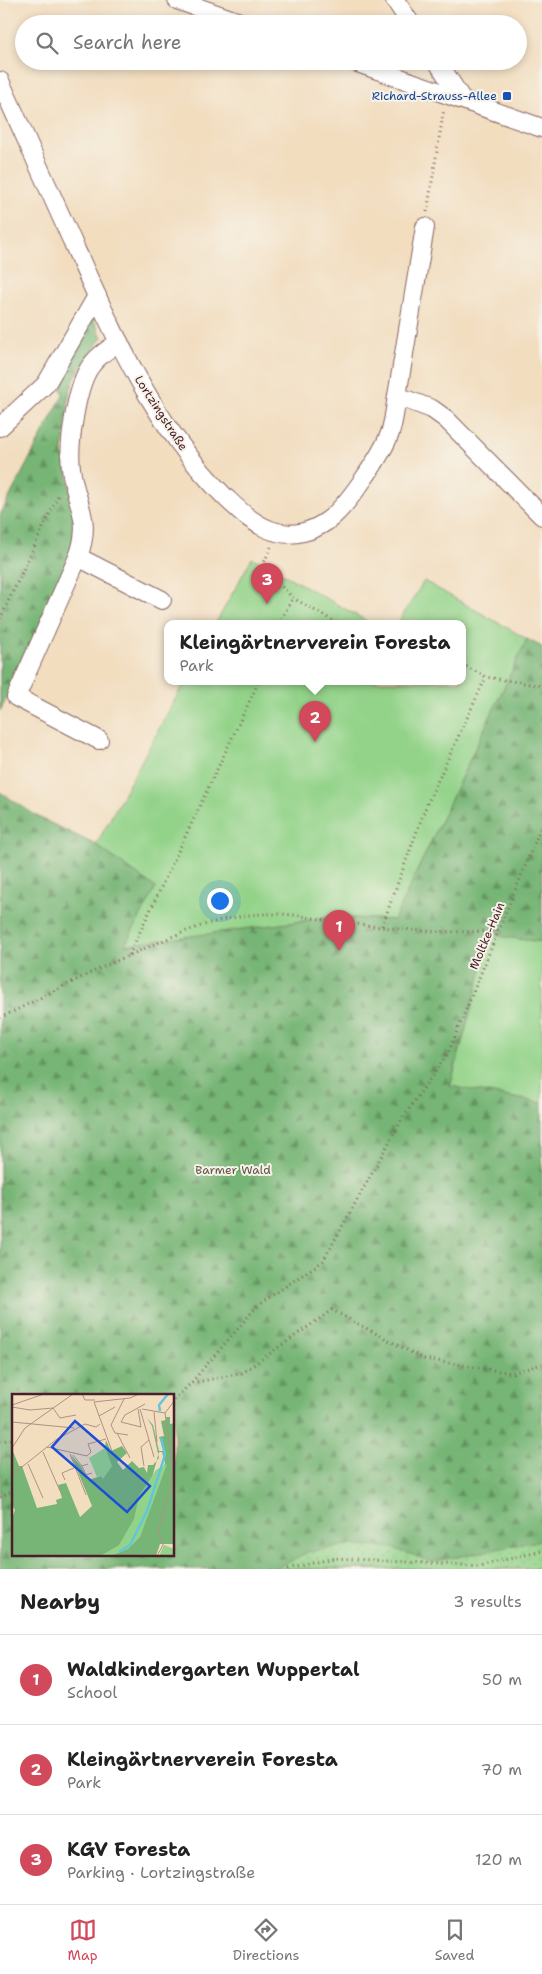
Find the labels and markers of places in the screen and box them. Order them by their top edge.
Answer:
place label: Richard-Strauss-Allee [372,88,497,104]
marker: Richard-Strauss-Allee [501,90,513,102]
pin: 3 [251,563,283,604]
pin: 2 [299,701,331,742]
pin: 1 [323,910,355,951]

